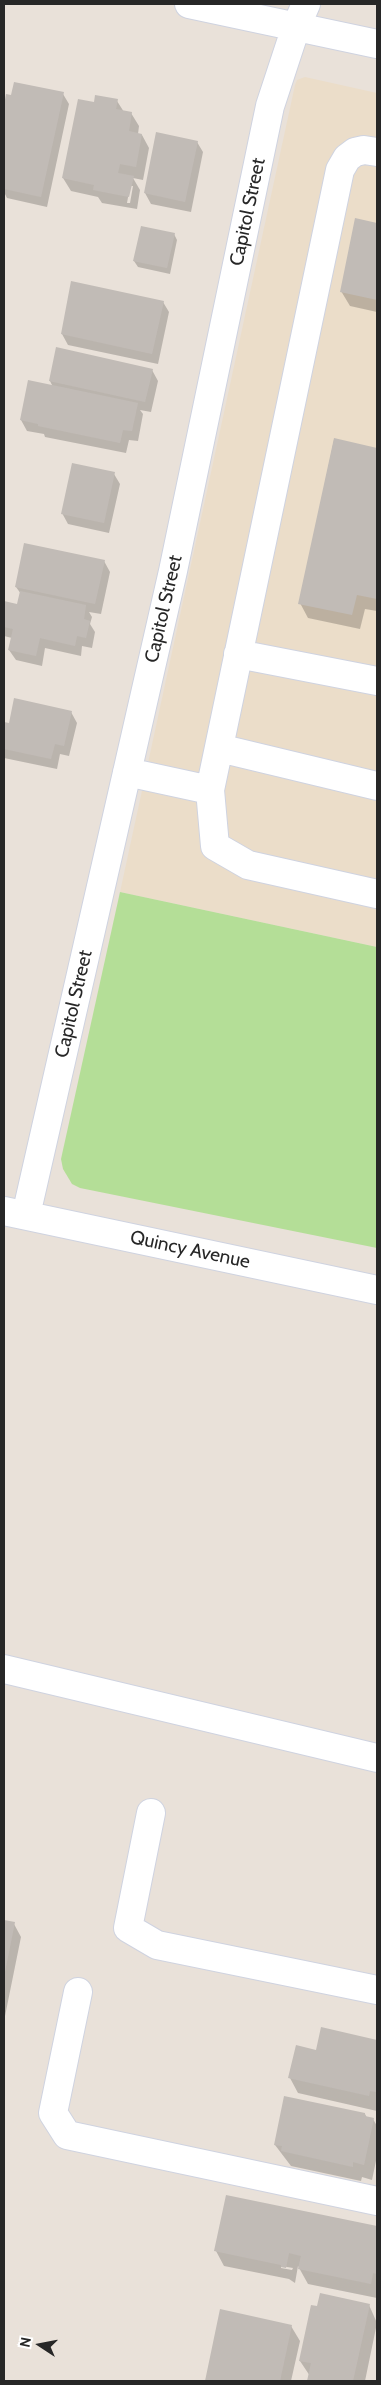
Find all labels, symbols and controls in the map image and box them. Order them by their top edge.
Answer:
street label: Capitol Street [225,156,271,268]
street label: Capitol Street [141,553,187,665]
street label: Capitol Street [51,948,97,1060]
street label: Quincy Avenue [128,1226,252,1274]
north arrow [15,2320,65,2370]
text: N [15,2336,35,2349]

